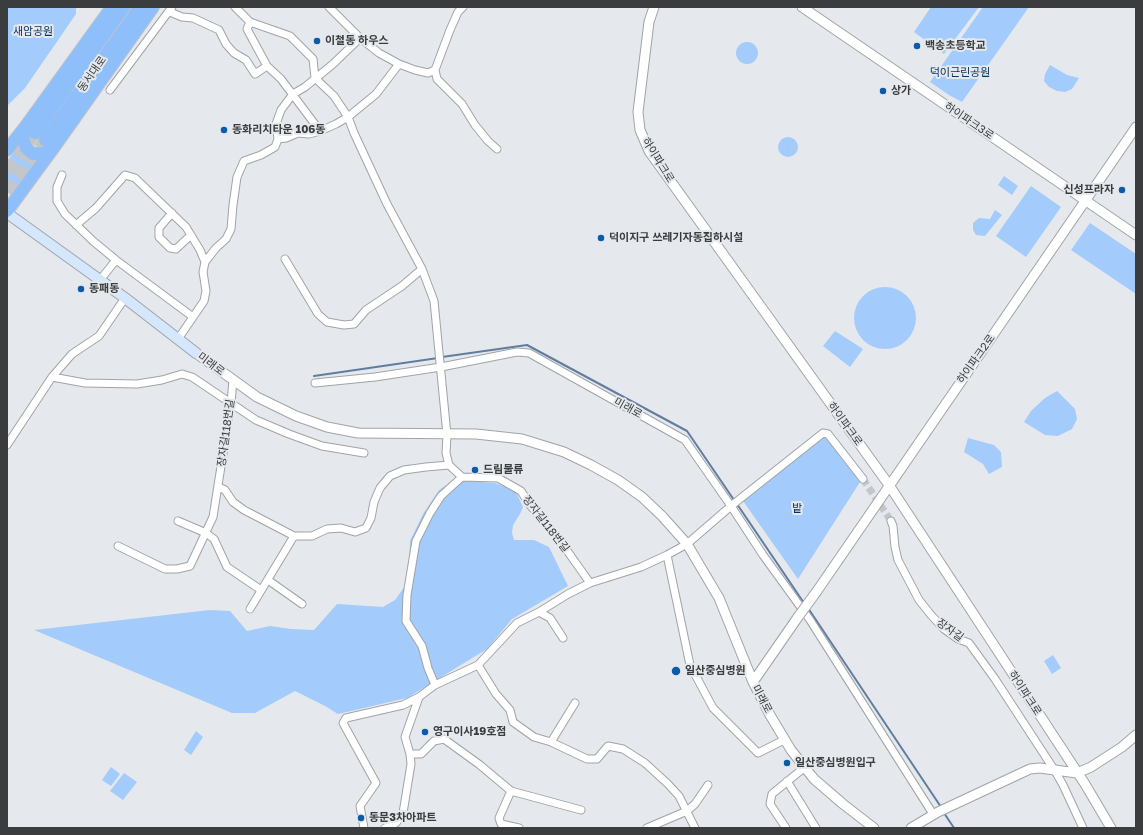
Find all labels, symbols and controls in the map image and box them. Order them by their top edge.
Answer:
park label: 새암공원 [13,25,53,39]
place label: 이철동 하우스 [325,34,388,48]
marker: 이철동 하우스 [312,36,322,46]
place label: 백송초등학교 [925,39,986,53]
marker: 백송초등학교 [912,41,922,51]
street label: 동서대로 [75,54,109,94]
park label: 덕이근린공원 [930,66,990,80]
place label: 상가 [891,84,911,98]
marker: 상가 [878,86,888,96]
street label: 하이파크3로 [942,100,996,142]
place label: 동화리치타운 106동 [232,123,325,137]
marker: 동화리치타운 106동 [219,125,229,135]
street label: 하이파크로 [639,135,677,185]
place label: 신성프라자 [1063,183,1114,197]
marker: 신성프라자 [1117,185,1127,195]
place label: 덕이지구 쓰레기자동집하시설 [609,231,743,245]
marker: 덕이지구 쓰레기자동집하시설 [596,233,606,243]
place label: 동패동 [89,282,119,296]
marker: 동패동 [76,284,86,294]
street label: 하이파크2로 [954,332,998,386]
street label: 미래로 [195,350,227,378]
street label: 미래로 [612,395,644,421]
street label: 장자길118번길 [215,398,237,468]
street label: 하이파크로 [825,400,865,448]
place label: 드림물류 [483,463,523,477]
marker: 드림물류 [470,465,480,475]
street label: 장자길118번길 [520,493,572,555]
park label: 밭 [792,502,802,516]
street label: 장자길 [934,616,966,644]
place label: 일산중심병원 [685,664,746,678]
marker: 일산중심병원 [670,665,682,677]
street label: 하이파크로 [1006,668,1044,718]
street label: 미래로 [749,682,775,716]
place label: 영구이사19호점 [433,725,506,739]
marker: 영구이사19호점 [420,727,430,737]
place label: 일산중심병원입구 [795,756,876,770]
marker: 일산중심병원입구 [782,758,792,768]
place label: 동문3차아파트 [369,811,436,825]
marker: 동문3차아파트 [356,813,366,823]

